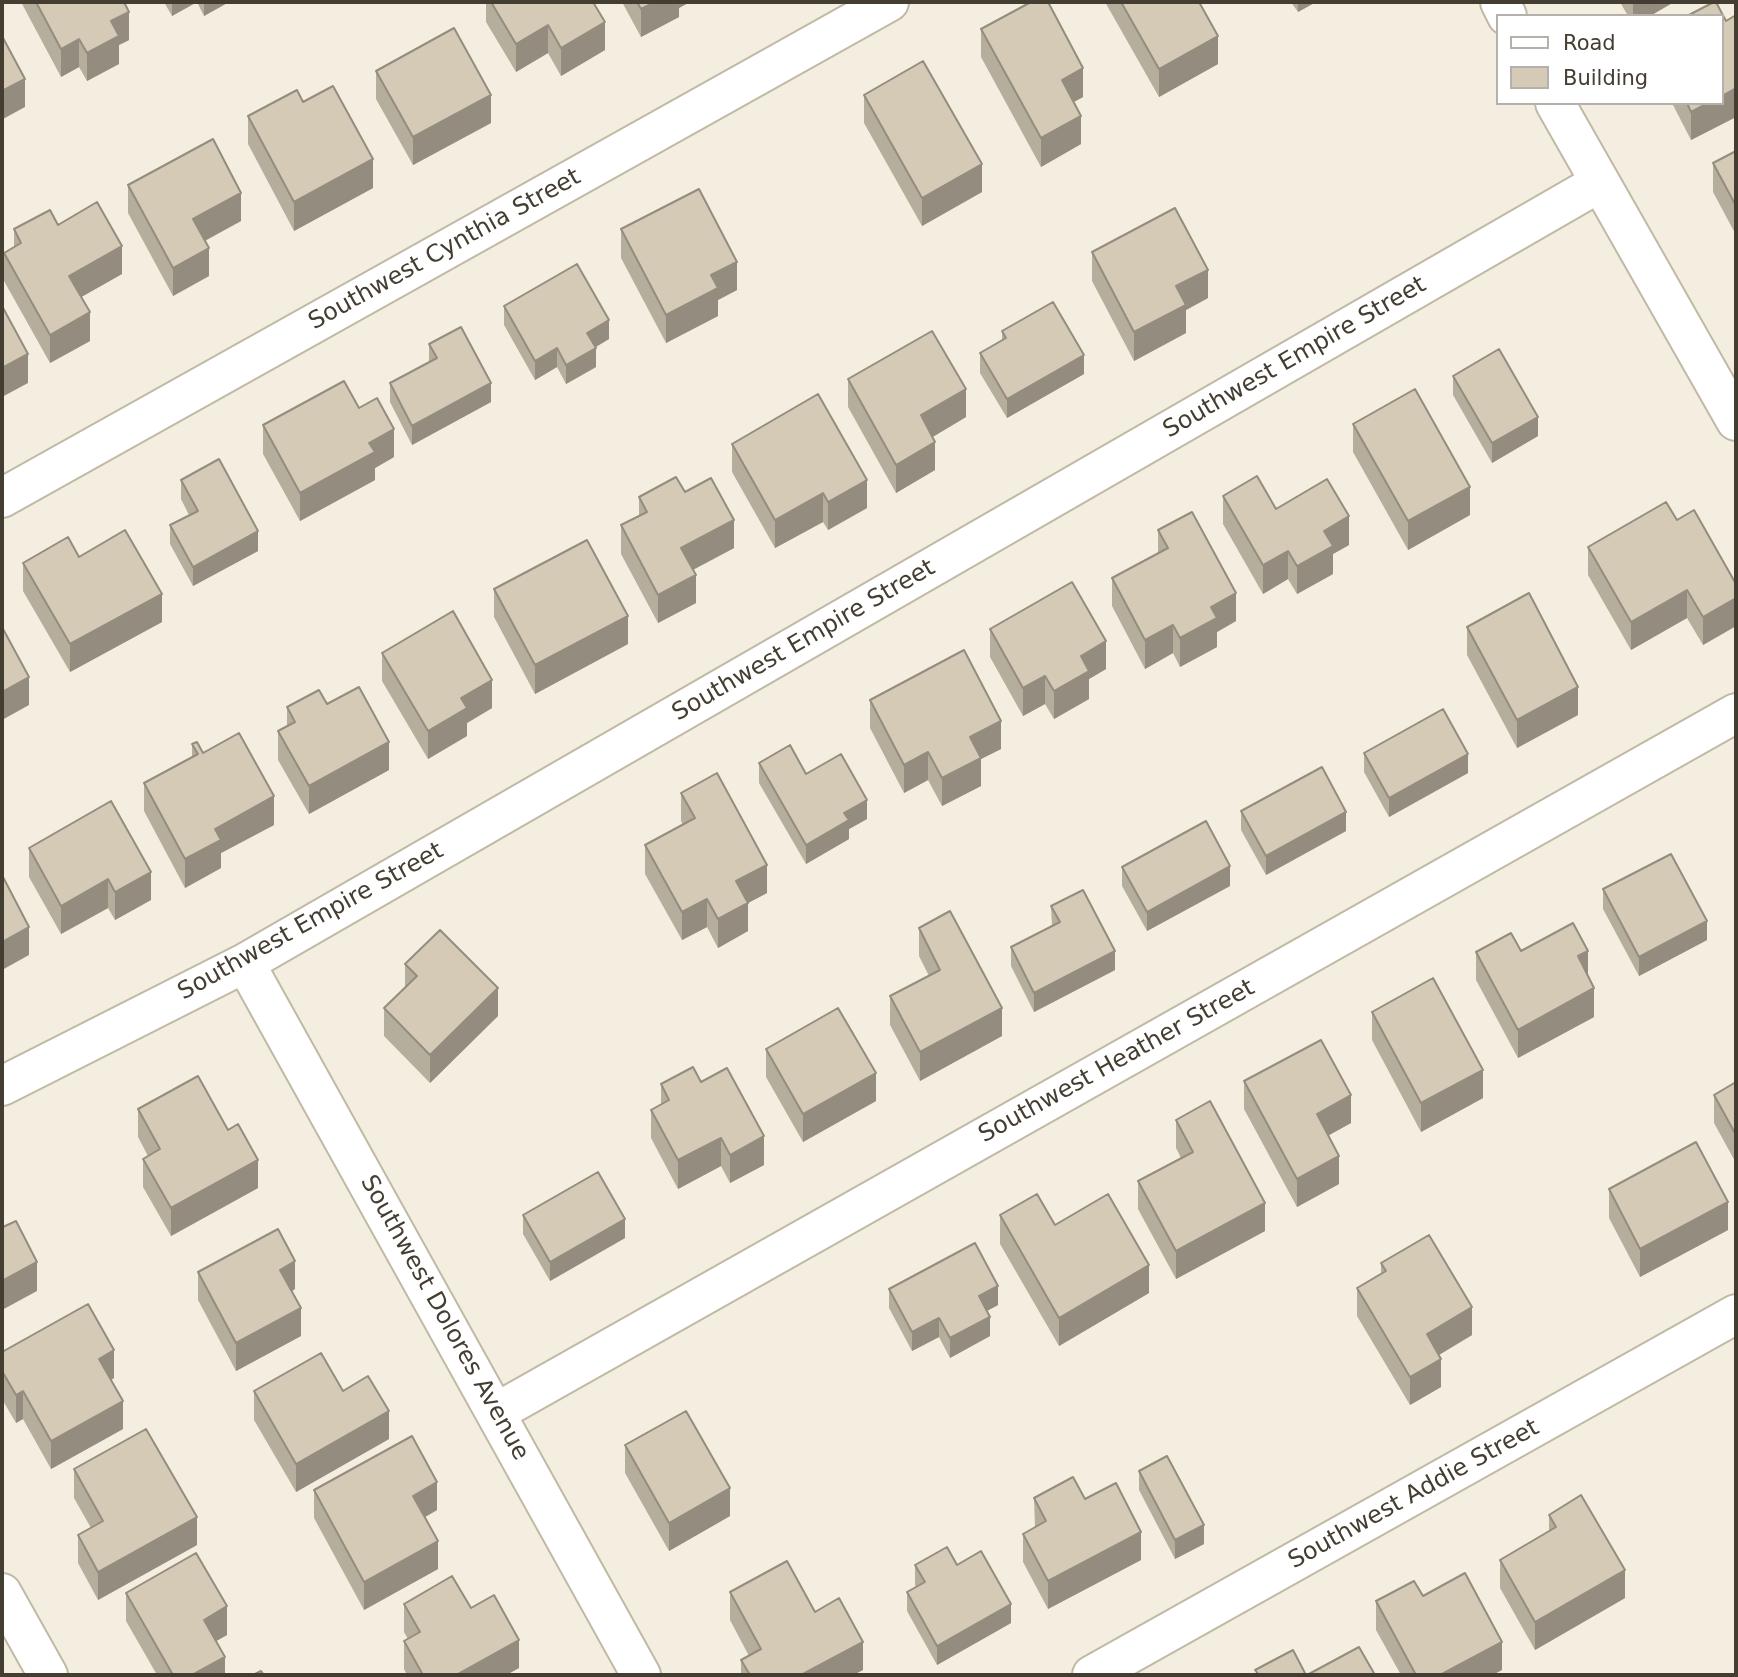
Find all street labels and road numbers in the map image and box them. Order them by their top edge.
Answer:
street label: Southwest Cynthia Street [304,163,586,337]
street label: Southwest Empire Street [1158,271,1432,445]
street label: Southwest Empire Street [667,554,941,728]
street label: Southwest Empire Street [173,837,449,1007]
street label: Southwest Heather Street [974,974,1260,1150]
street label: Southwest Dolores Avenue [353,1170,535,1466]
street label: Southwest Addie Street [1284,1414,1544,1576]

